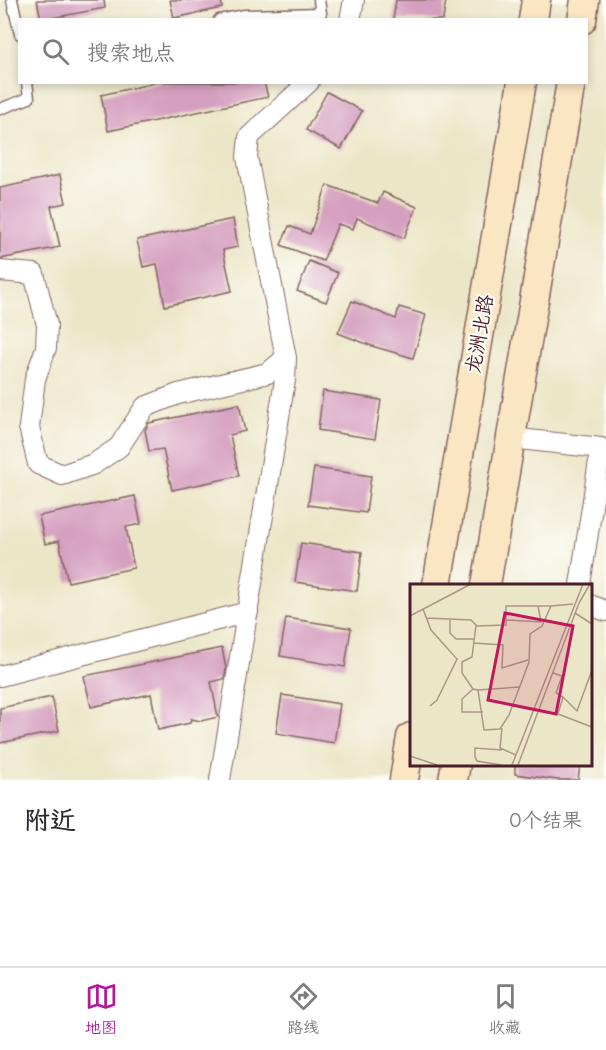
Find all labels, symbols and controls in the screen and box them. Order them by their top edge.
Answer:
search box [18,18,588,84]
icon: search [39,35,72,68]
text: 搜索地点 [87,38,175,66]
street label: 龙洲北路 [459,291,498,375]
inset map [410,584,591,765]
text: 附近 [24,803,76,836]
text: 0个结果 [509,807,582,832]
tab: 地图 [85,980,118,1038]
tab: 路线 [287,980,320,1038]
tab: 收藏 [489,980,522,1038]

